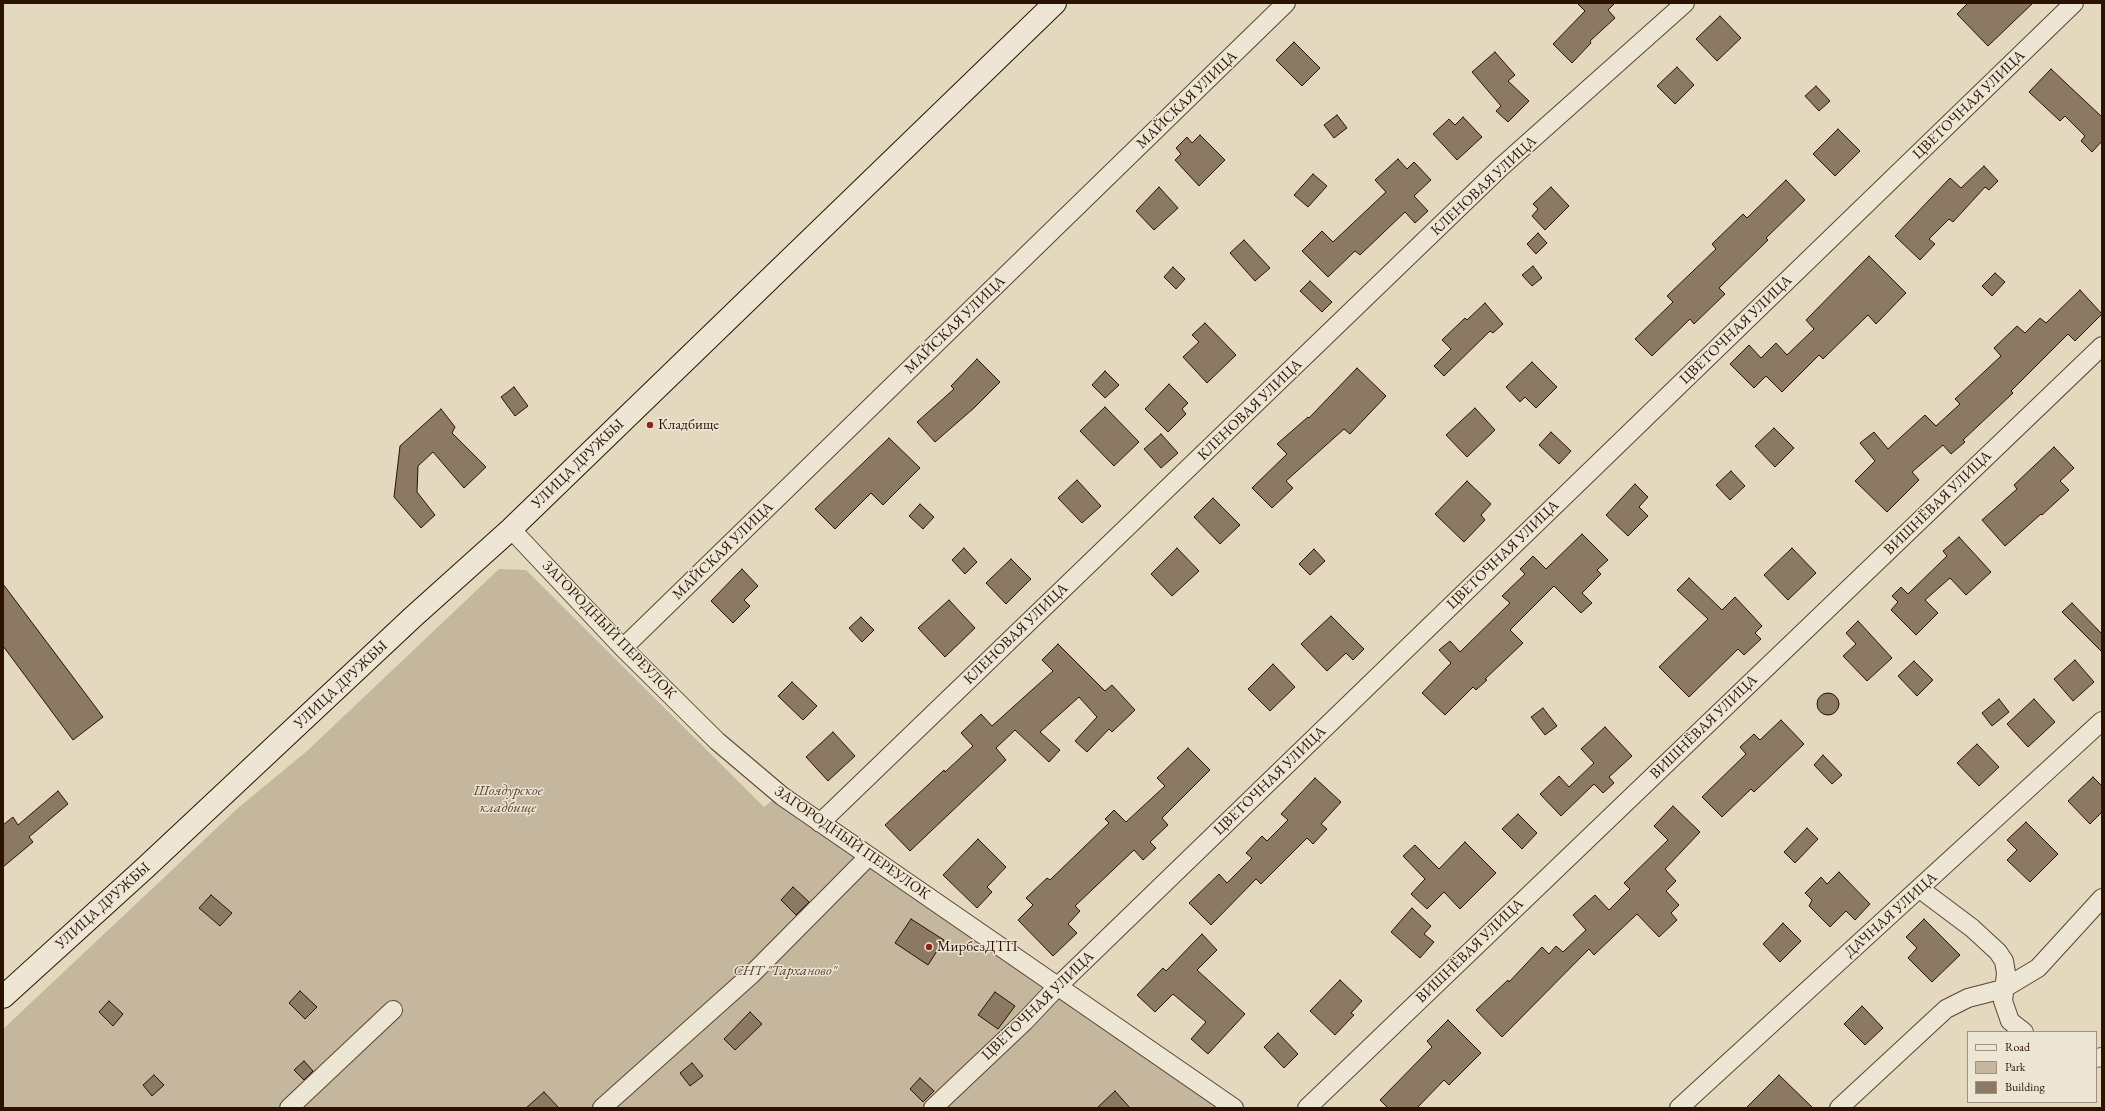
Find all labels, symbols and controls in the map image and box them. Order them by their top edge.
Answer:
street label: МАЙСКАЯ УЛИЦА [1133,47,1241,153]
street label: ЦВЕТОЧНАЯ УЛИЦА [1909,47,2029,163]
street label: КЛЕНОВАЯ УЛИЦА [1427,132,1541,240]
street label: МАЙСКАЯ УЛИЦА [901,272,1009,378]
street label: ЦВЕТОЧНАЯ УЛИЦА [1676,272,1796,388]
street label: КЛЕНОВАЯ УЛИЦА [1194,356,1306,464]
street label: УЛИЦА ДРУЖБЫ [528,415,628,513]
place label: Кладбище [658,416,719,434]
marker: Кладбище [645,420,655,430]
street label: ВИШНЁВАЯ УЛИЦА [1881,447,1995,559]
street label: ЦВЕТОЧНАЯ УЛИЦА [1443,497,1563,613]
street label: МАЙСКАЯ УЛИЦА [669,498,777,604]
street label: ЗАГОРОДНЫЙ ПЕРЕУЛОК [538,557,680,703]
street label: КЛЕНОВАЯ УЛИЦА [960,580,1072,688]
street label: УЛИЦА ДРУЖБЫ [290,637,392,733]
street label: ВИШНЁВАЯ УЛИЦА [1647,671,1761,783]
street label: ЦВЕТОЧНАЯ УЛИЦА [1210,723,1330,839]
park label: Шоядурское кладбище [473,782,543,817]
street label: ЗАГОРОДНЫЙ ПЕРЕУЛОК [771,782,933,904]
street label: УЛИЦА ДРУЖБЫ [52,859,154,953]
street label: ДАЧНАЯ УЛИЦА [1841,869,1941,961]
street label: ВИШНЁВАЯ УЛИЦА [1413,895,1527,1007]
place label: МирбезДТП [937,938,1018,956]
marker: МирбезДТП [924,942,934,952]
street label: ЦВЕТОЧНАЯ УЛИЦА [978,948,1098,1064]
park label: СНТ "Тарханово" [733,962,837,980]
legend [1967,1031,2097,1103]
text: Road [2005,1039,2030,1055]
text: Park [2005,1059,2025,1075]
text: Building [2005,1079,2045,1095]

